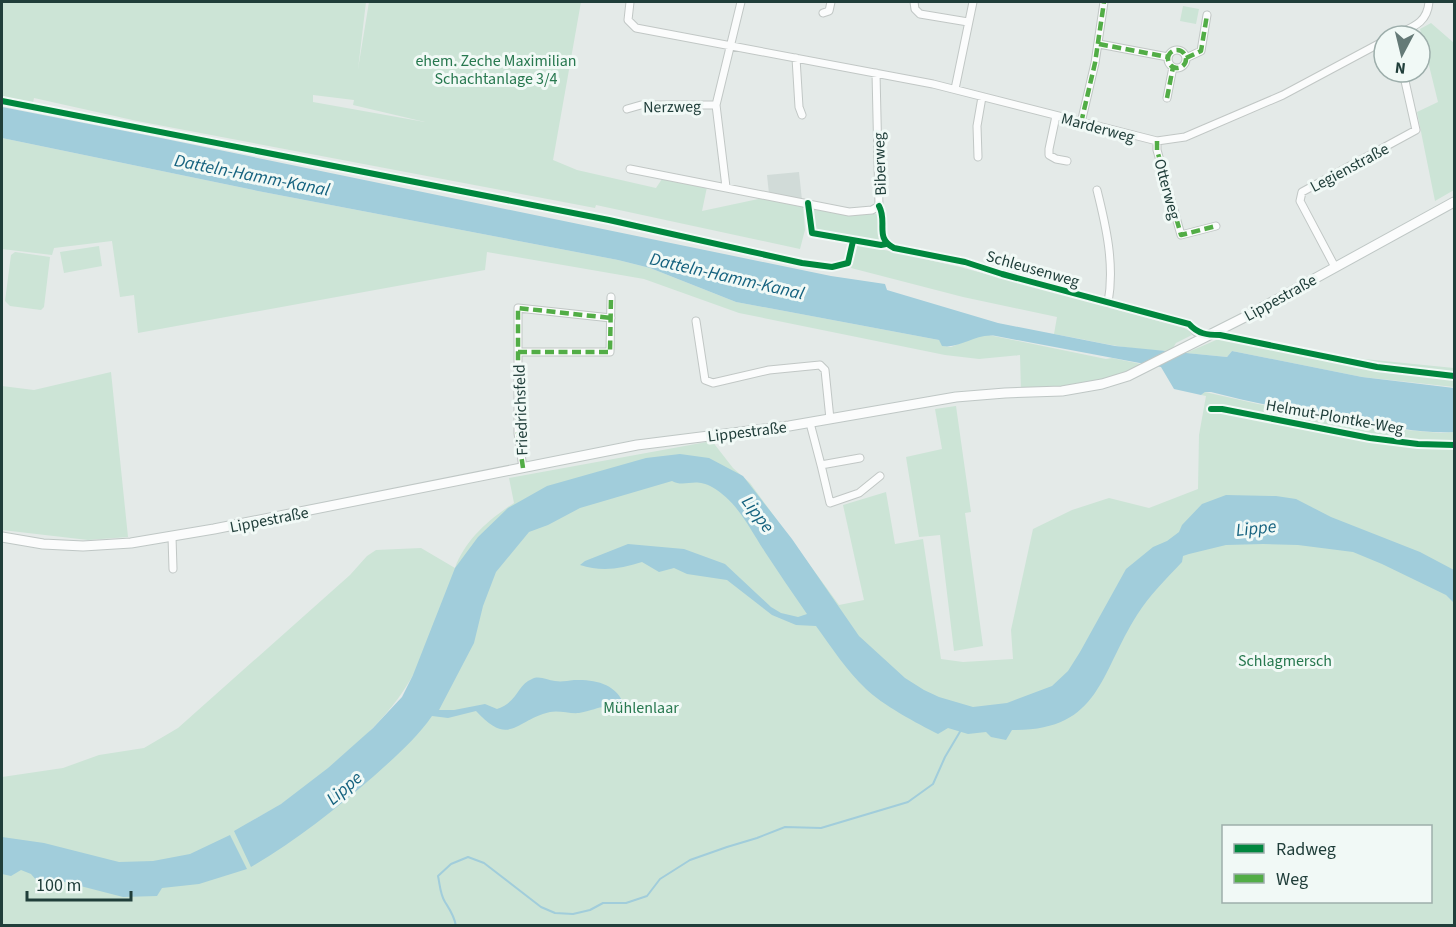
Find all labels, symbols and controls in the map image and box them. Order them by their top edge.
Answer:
north arrow [1372,24,1432,84]
park label: ehem. Zeche Maximilian Schachtanlage 3/4 [415,50,577,90]
text: N [1394,56,1407,79]
street label: Nerzweg [643,95,701,119]
street label: Marderweg [1059,108,1137,148]
street label: Biberweg [868,132,892,196]
street label: Legienstraße [1306,138,1393,198]
water label: Datteln-Hamm-Kanal [172,148,332,203]
street label: Otterweg [1148,156,1186,222]
street label: Schleusenweg [984,245,1082,293]
water label: Datteln-Hamm-Kanal [647,247,807,307]
street label: Lippestraße [1240,269,1321,327]
street label: Friedrichsfeld [508,364,534,456]
street label: Helmut-Plontke-Weg [1264,394,1405,440]
street label: Lippestraße [706,416,788,448]
water label: Lippe [735,491,780,538]
street label: Lippestraße [228,502,310,538]
water label: Lippe [1235,514,1278,543]
park label: Schlagmersch [1238,650,1332,672]
park label: Mühlenlaar [603,697,679,719]
water label: Lippe [321,765,368,811]
legend [1222,825,1432,903]
text: Radweg [1276,837,1336,862]
scale bar [27,864,130,902]
text: Weg [1276,867,1308,892]
text: 100 m [36,873,81,898]

